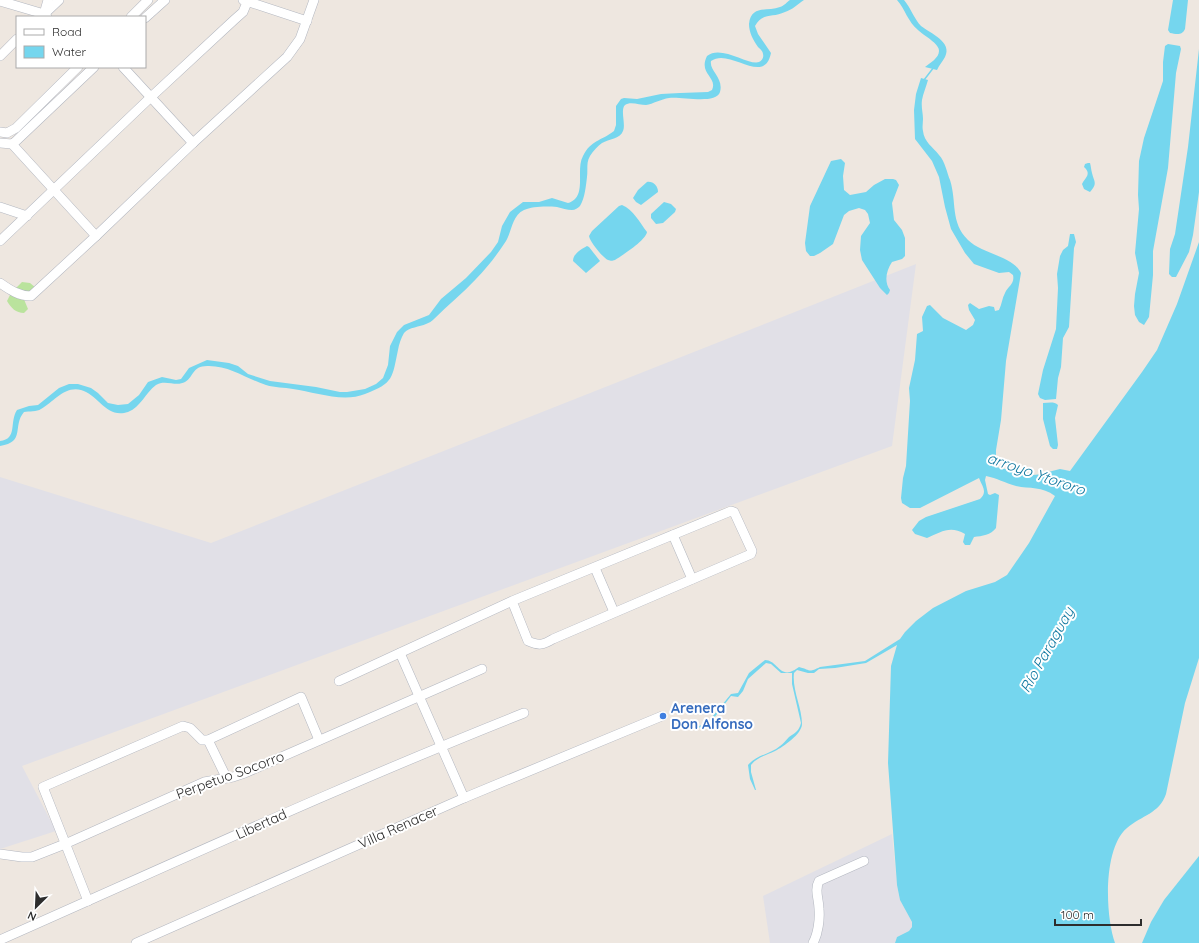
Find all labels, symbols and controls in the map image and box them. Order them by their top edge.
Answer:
legend [16,16,146,68]
text: Road [52,24,82,39]
text: Water [52,44,87,59]
water label: arroyo Ytororo [985,448,1089,499]
water label: Río Paraguay [1015,603,1078,696]
place label: Arenera Don Alfonso [671,699,753,733]
marker: Arenera Don Alfonso [658,711,668,721]
street label: Perpetuo Socorro [173,747,287,803]
street label: Villa Renacer [355,801,441,853]
street label: Libertad [233,805,289,843]
north arrow [16,887,56,927]
scale bar [1055,901,1141,927]
text: 100 m [1061,907,1094,922]
text: N [25,908,38,924]

